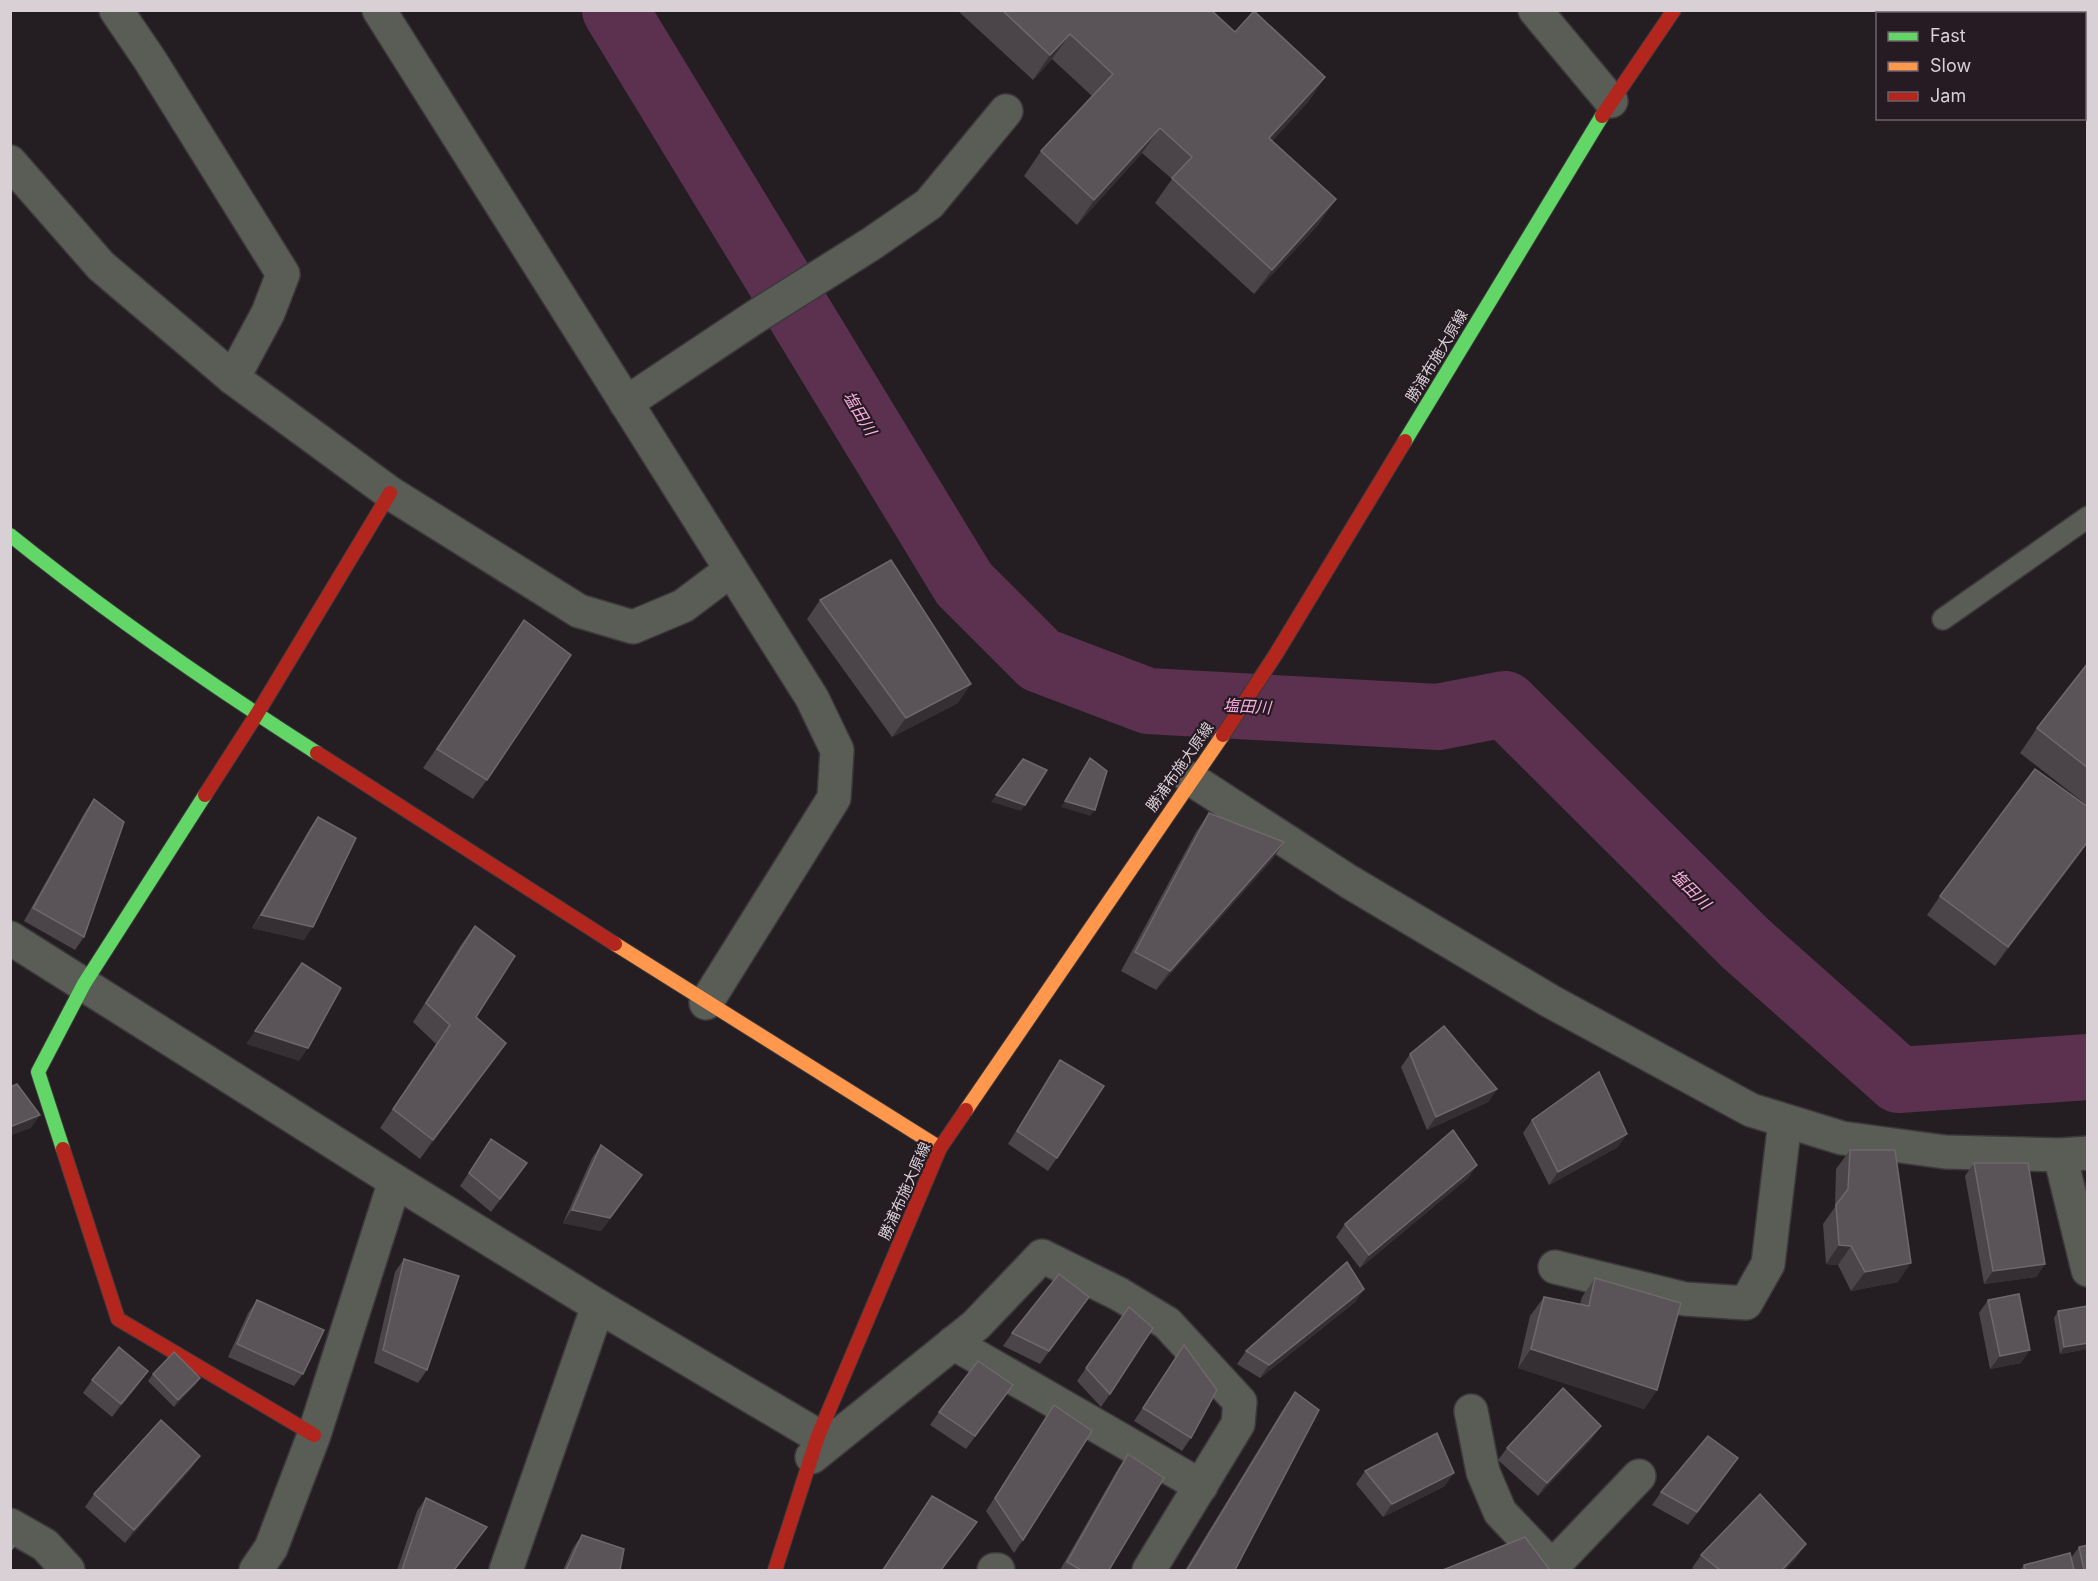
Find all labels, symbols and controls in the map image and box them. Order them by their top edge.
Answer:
legend [1876,12,2086,120]
text: Fast [1930,25,1966,46]
text: Slow [1930,55,1971,76]
text: Jam [1930,85,1966,106]
street label: 勝浦布施大原線 [1401,306,1472,406]
water label: 塩田川 [839,387,882,440]
water label: 塩田川 [1223,695,1273,717]
street label: 勝浦布施大原線 [1142,718,1217,815]
water label: 塩田川 [1667,865,1716,914]
street label: 勝浦布施大原線 [875,1139,935,1243]

